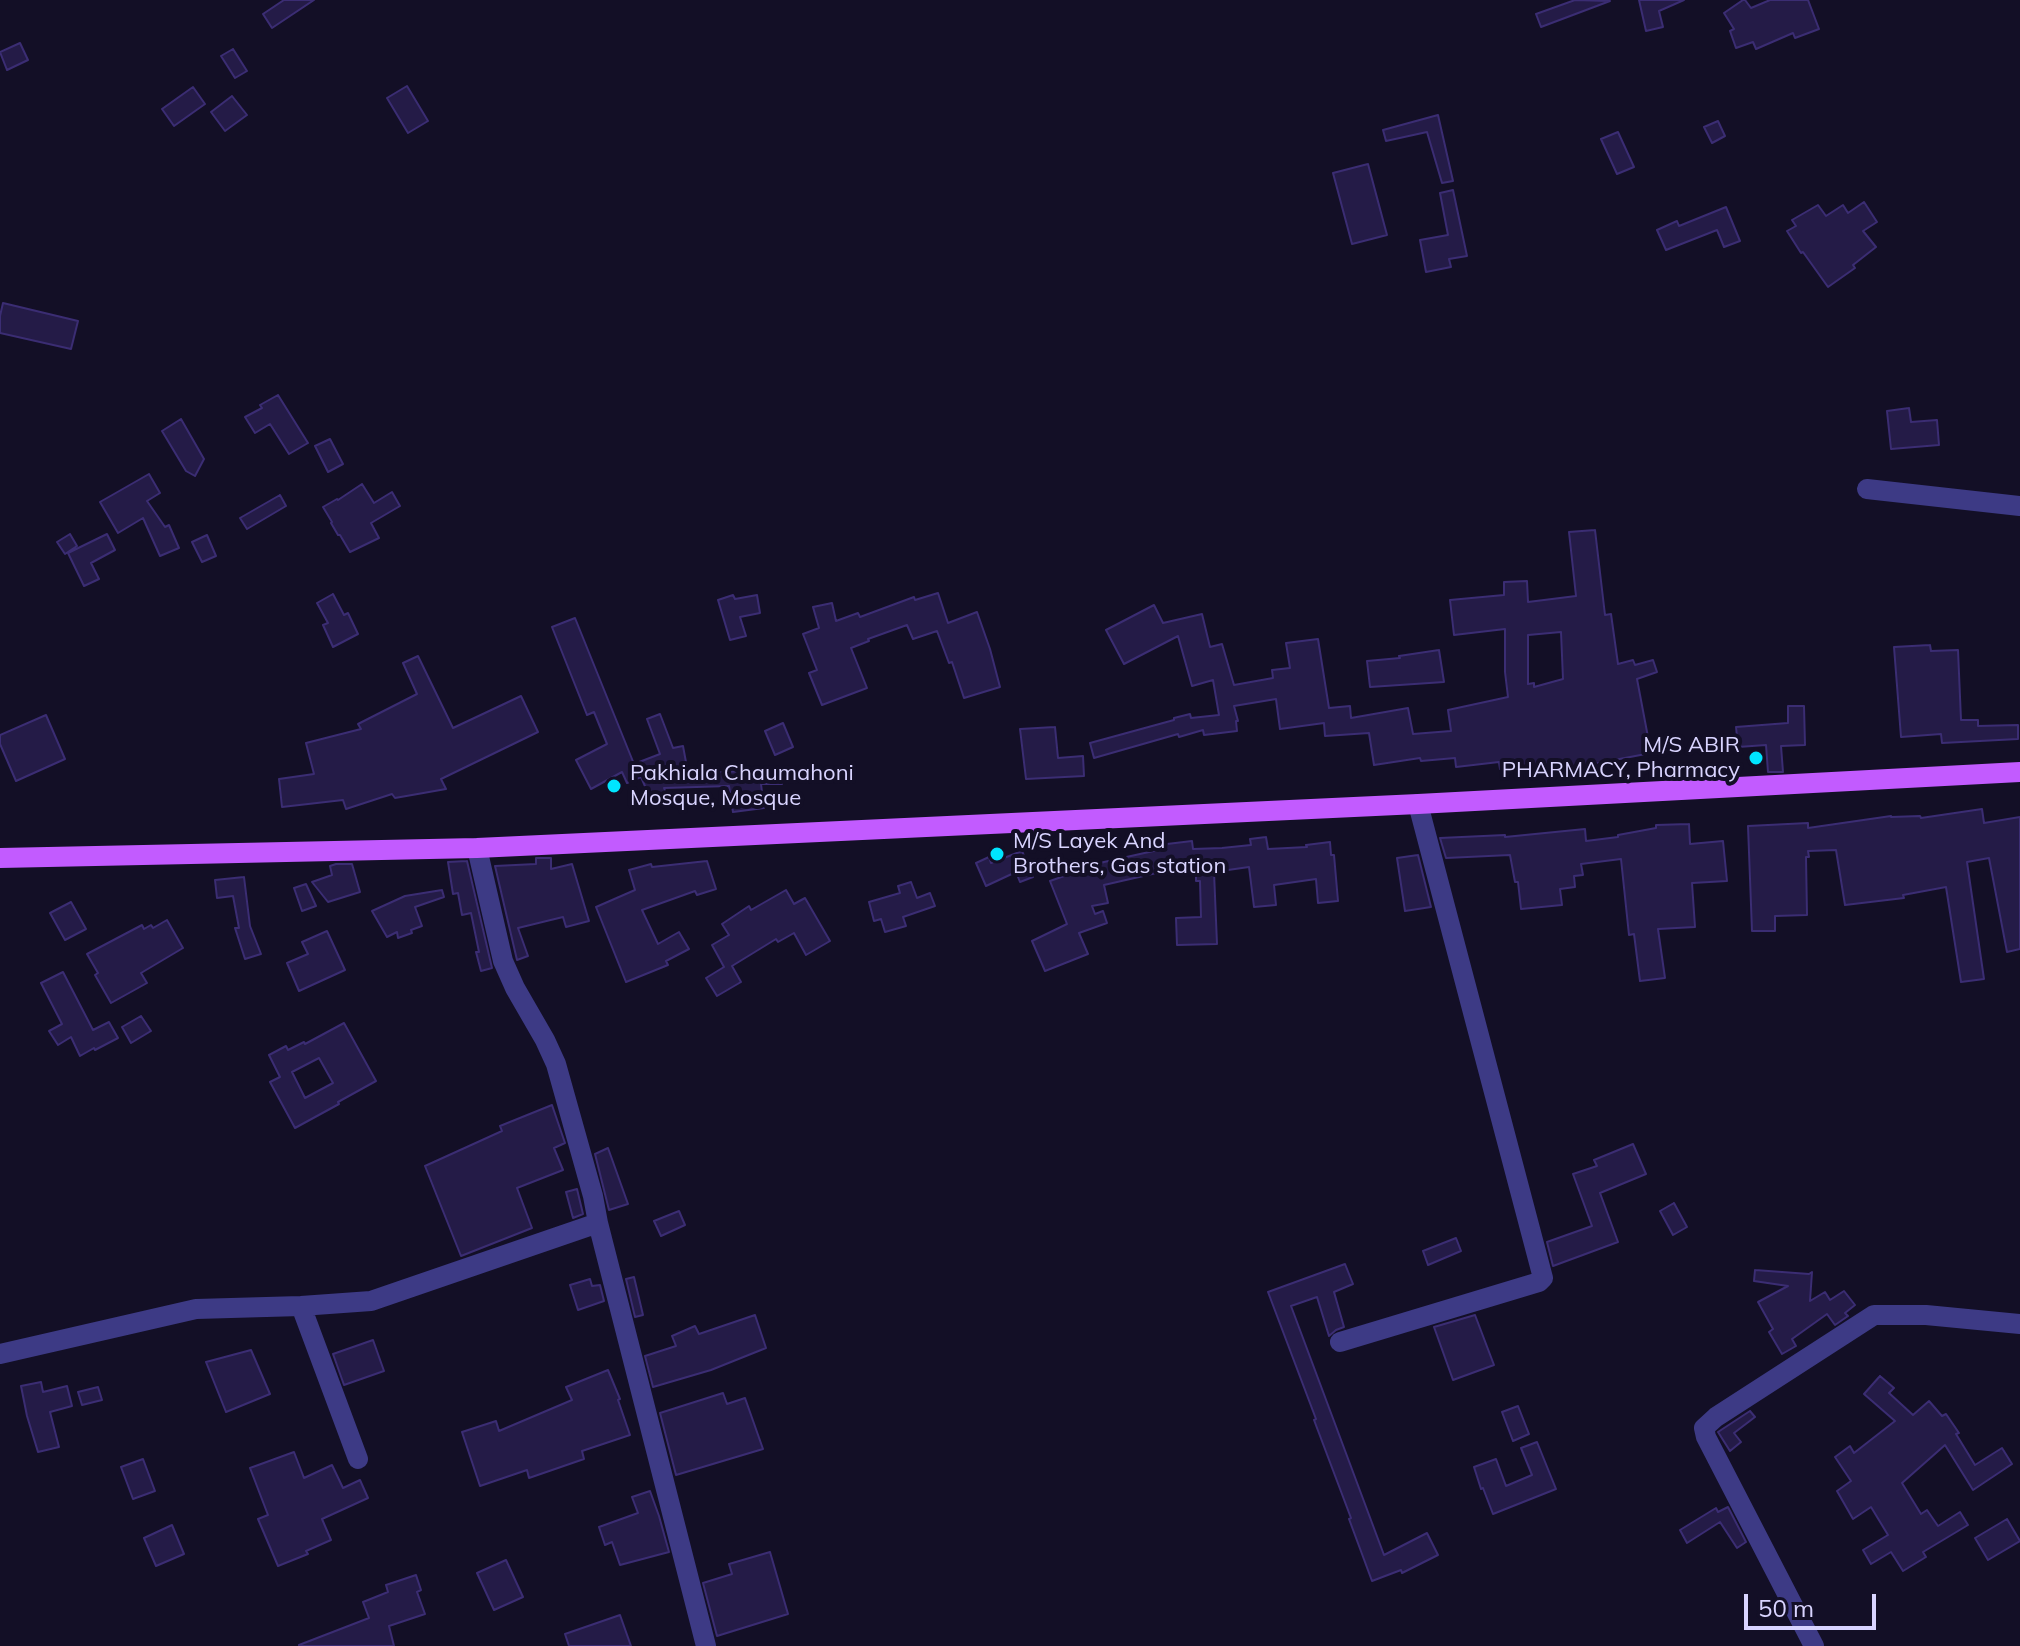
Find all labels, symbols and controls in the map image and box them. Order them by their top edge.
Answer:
place label: M/S ABIR PHARMACY, Pharmacy [1502,732,1740,784]
marker: M/S ABIR PHARMACY, Pharmacy [1747,749,1765,767]
place label: Pakhiala Chaumahoni Mosque, Mosque [630,760,854,812]
marker: Pakhiala Chaumahoni Mosque, Mosque [605,777,623,795]
place label: M/S Layek And Brothers, Gas station [1013,828,1226,880]
marker: M/S Layek And Brothers, Gas station [988,845,1006,863]
scale bar [1748,1578,1880,1628]
text: 50 m [1758,1593,1814,1623]

